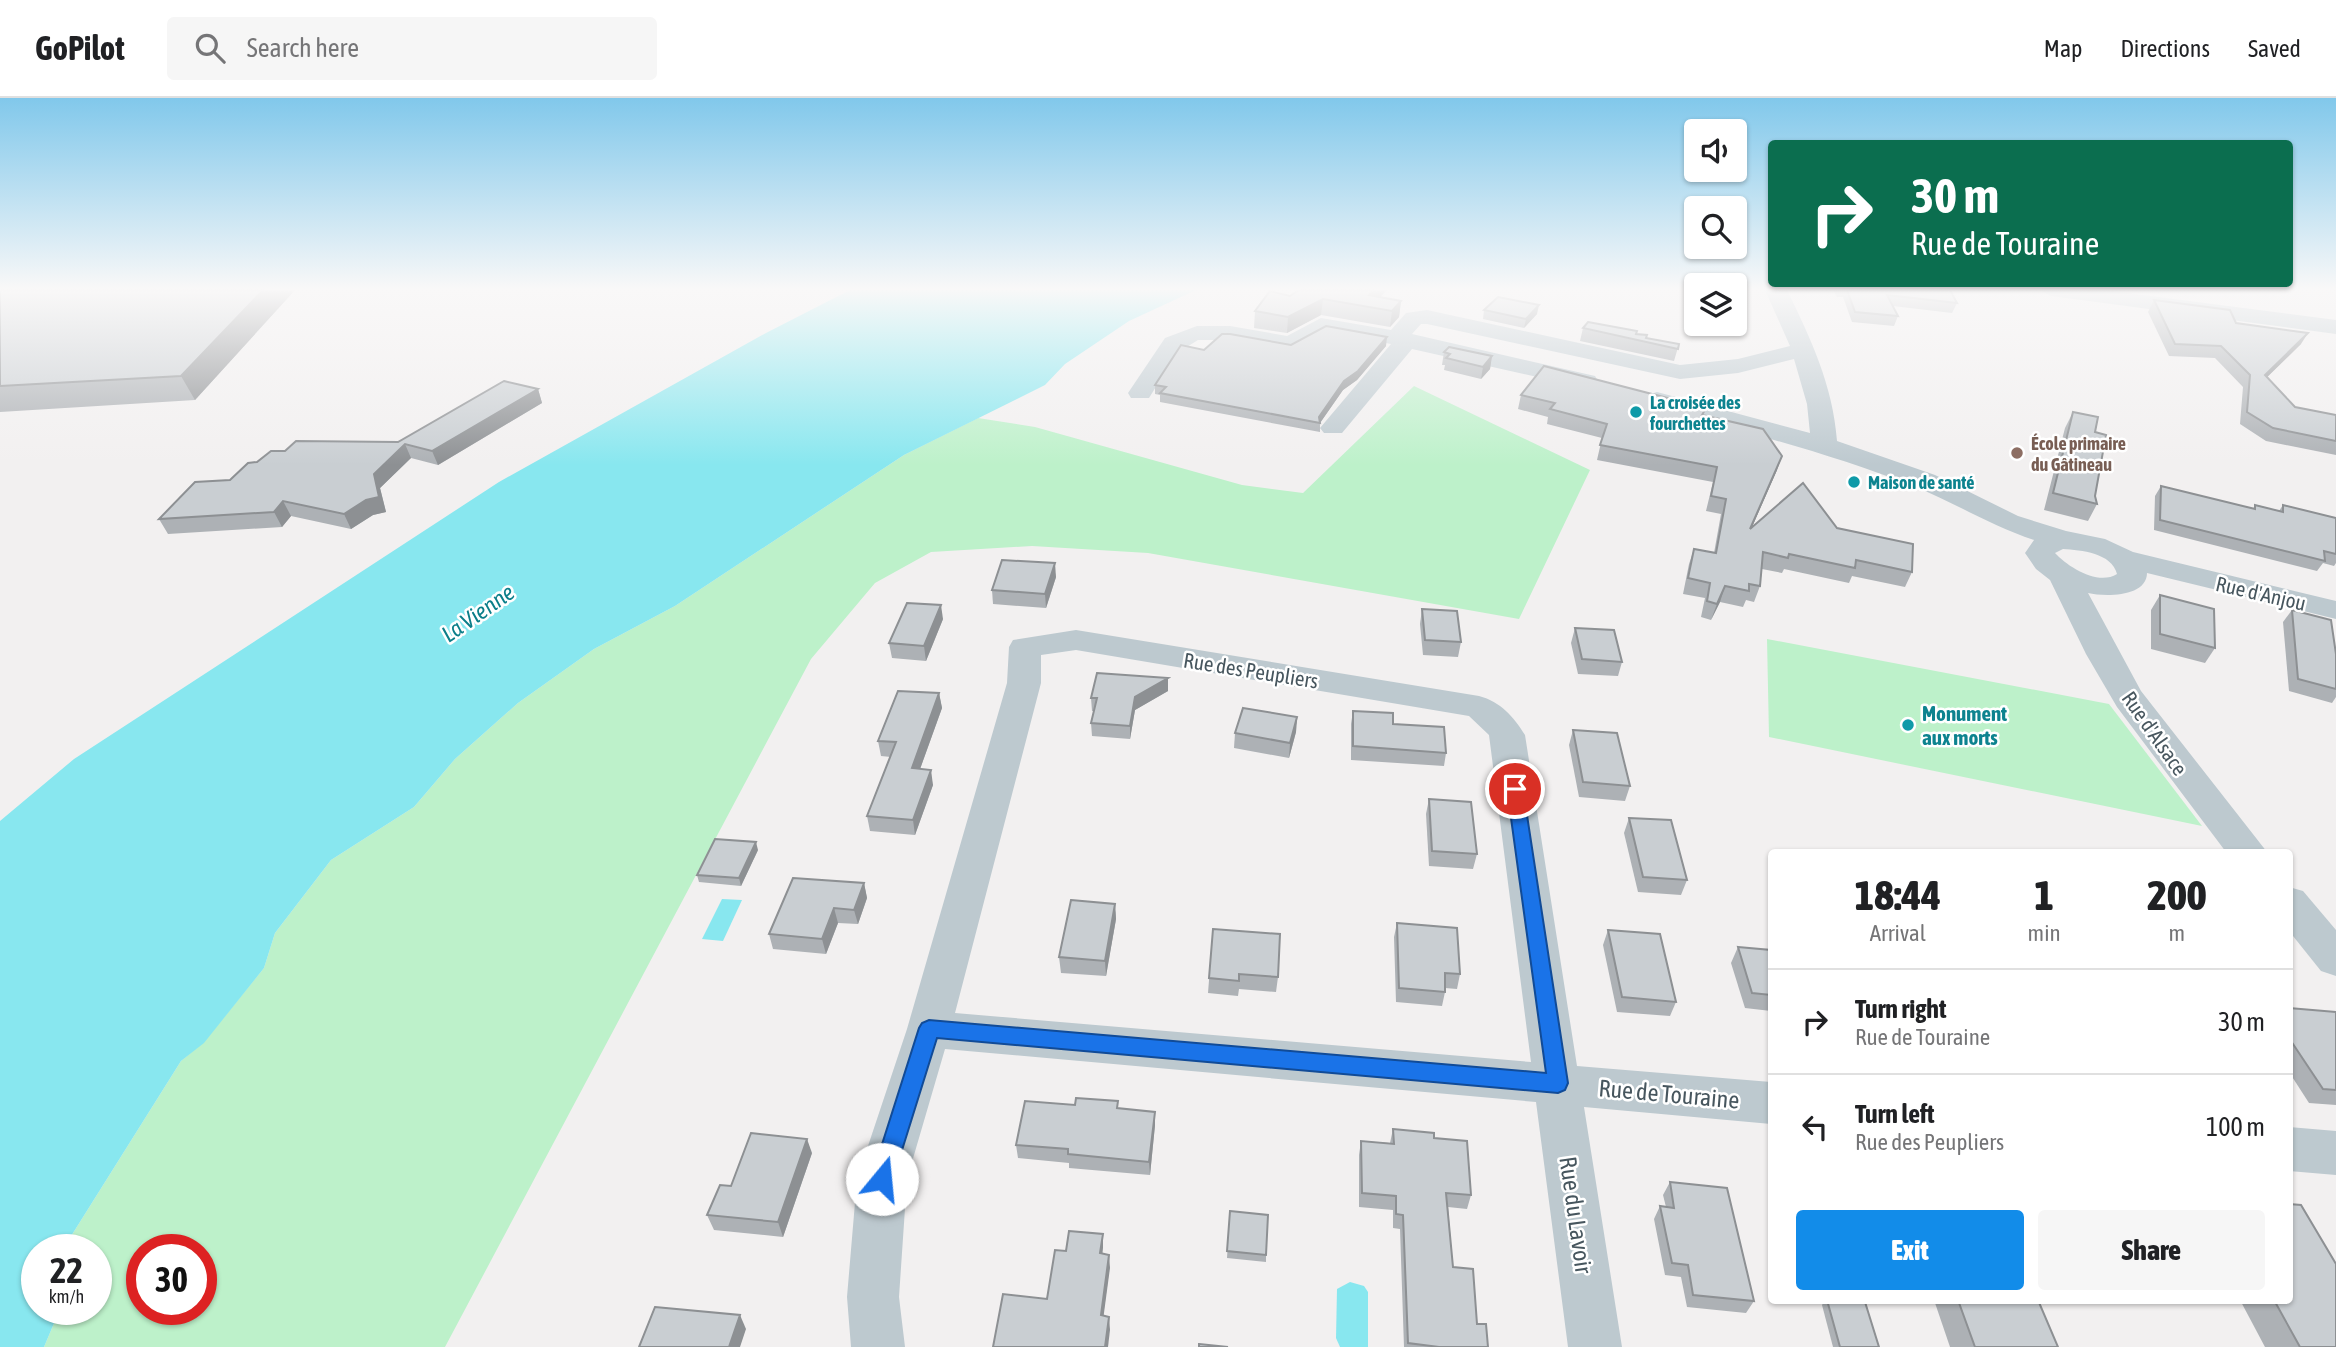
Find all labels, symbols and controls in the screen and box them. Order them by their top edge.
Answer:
search box [167,17,657,80]
text: GoPilot [35,29,125,67]
icon: search [191,29,229,67]
text: Search here [247,33,359,63]
text: Map [2044,35,2082,62]
text: Directions [2120,35,2210,62]
text: Saved [2248,35,2301,62]
map controls [1684,119,1747,336]
button: sound [1684,119,1747,182]
text: 30 m [1911,167,1999,223]
icon: right [1796,168,1887,259]
button: search [1684,196,1747,259]
text: Rue de Touraine [1911,225,2099,262]
button: layers [1684,273,1747,336]
place label: La croisée des fourchettes [1649,392,1741,434]
marker: La croisée des fourchettes [1628,404,1644,420]
place label: École primaire du Gâtineau [2031,433,2126,475]
marker: École primaire du Gâtineau [2009,445,2025,461]
place label: Maison de santé [1868,472,1974,493]
marker: Maison de santé [1846,474,1862,490]
street label: Rue d'Anjou [2214,571,2308,615]
water label: La Vienne [437,579,519,647]
street label: Rue des Peupliers [1182,648,1320,692]
street label: Rue d'Alsace [2117,686,2193,780]
place label: Monument aux morts [1922,701,2007,749]
marker: Monument aux morts [1900,717,1916,733]
pin [1485,759,1545,819]
icon: arrive [1496,770,1534,808]
text: 18:44 [1855,871,1941,919]
text: 1 [2034,871,2054,919]
text: 200 [2147,871,2206,919]
text: Arrival [1870,920,1926,946]
text: min [2028,920,2061,946]
text: m [2169,920,2185,946]
text: Turn right [1855,994,1946,1024]
icon: right [1796,1003,1834,1041]
text: 30 m [2218,1007,2265,1037]
text: Rue de Touraine [1855,1024,1990,1050]
street label: Rue de Touraine [1598,1074,1740,1114]
text: Turn left [1855,1099,1935,1129]
icon: left [1796,1108,1834,1146]
text: 100 m [2206,1112,2265,1142]
text: Rue des Peupliers [1855,1129,2004,1155]
position arrow [845,1142,919,1216]
street label: Rue du Lavoir [1554,1155,1598,1276]
button: Exit [1796,1210,2024,1290]
button: Share [2038,1210,2265,1290]
speed limit sign: 30 [126,1234,217,1325]
text: 22 [50,1250,83,1290]
text: km/h [49,1286,84,1307]

